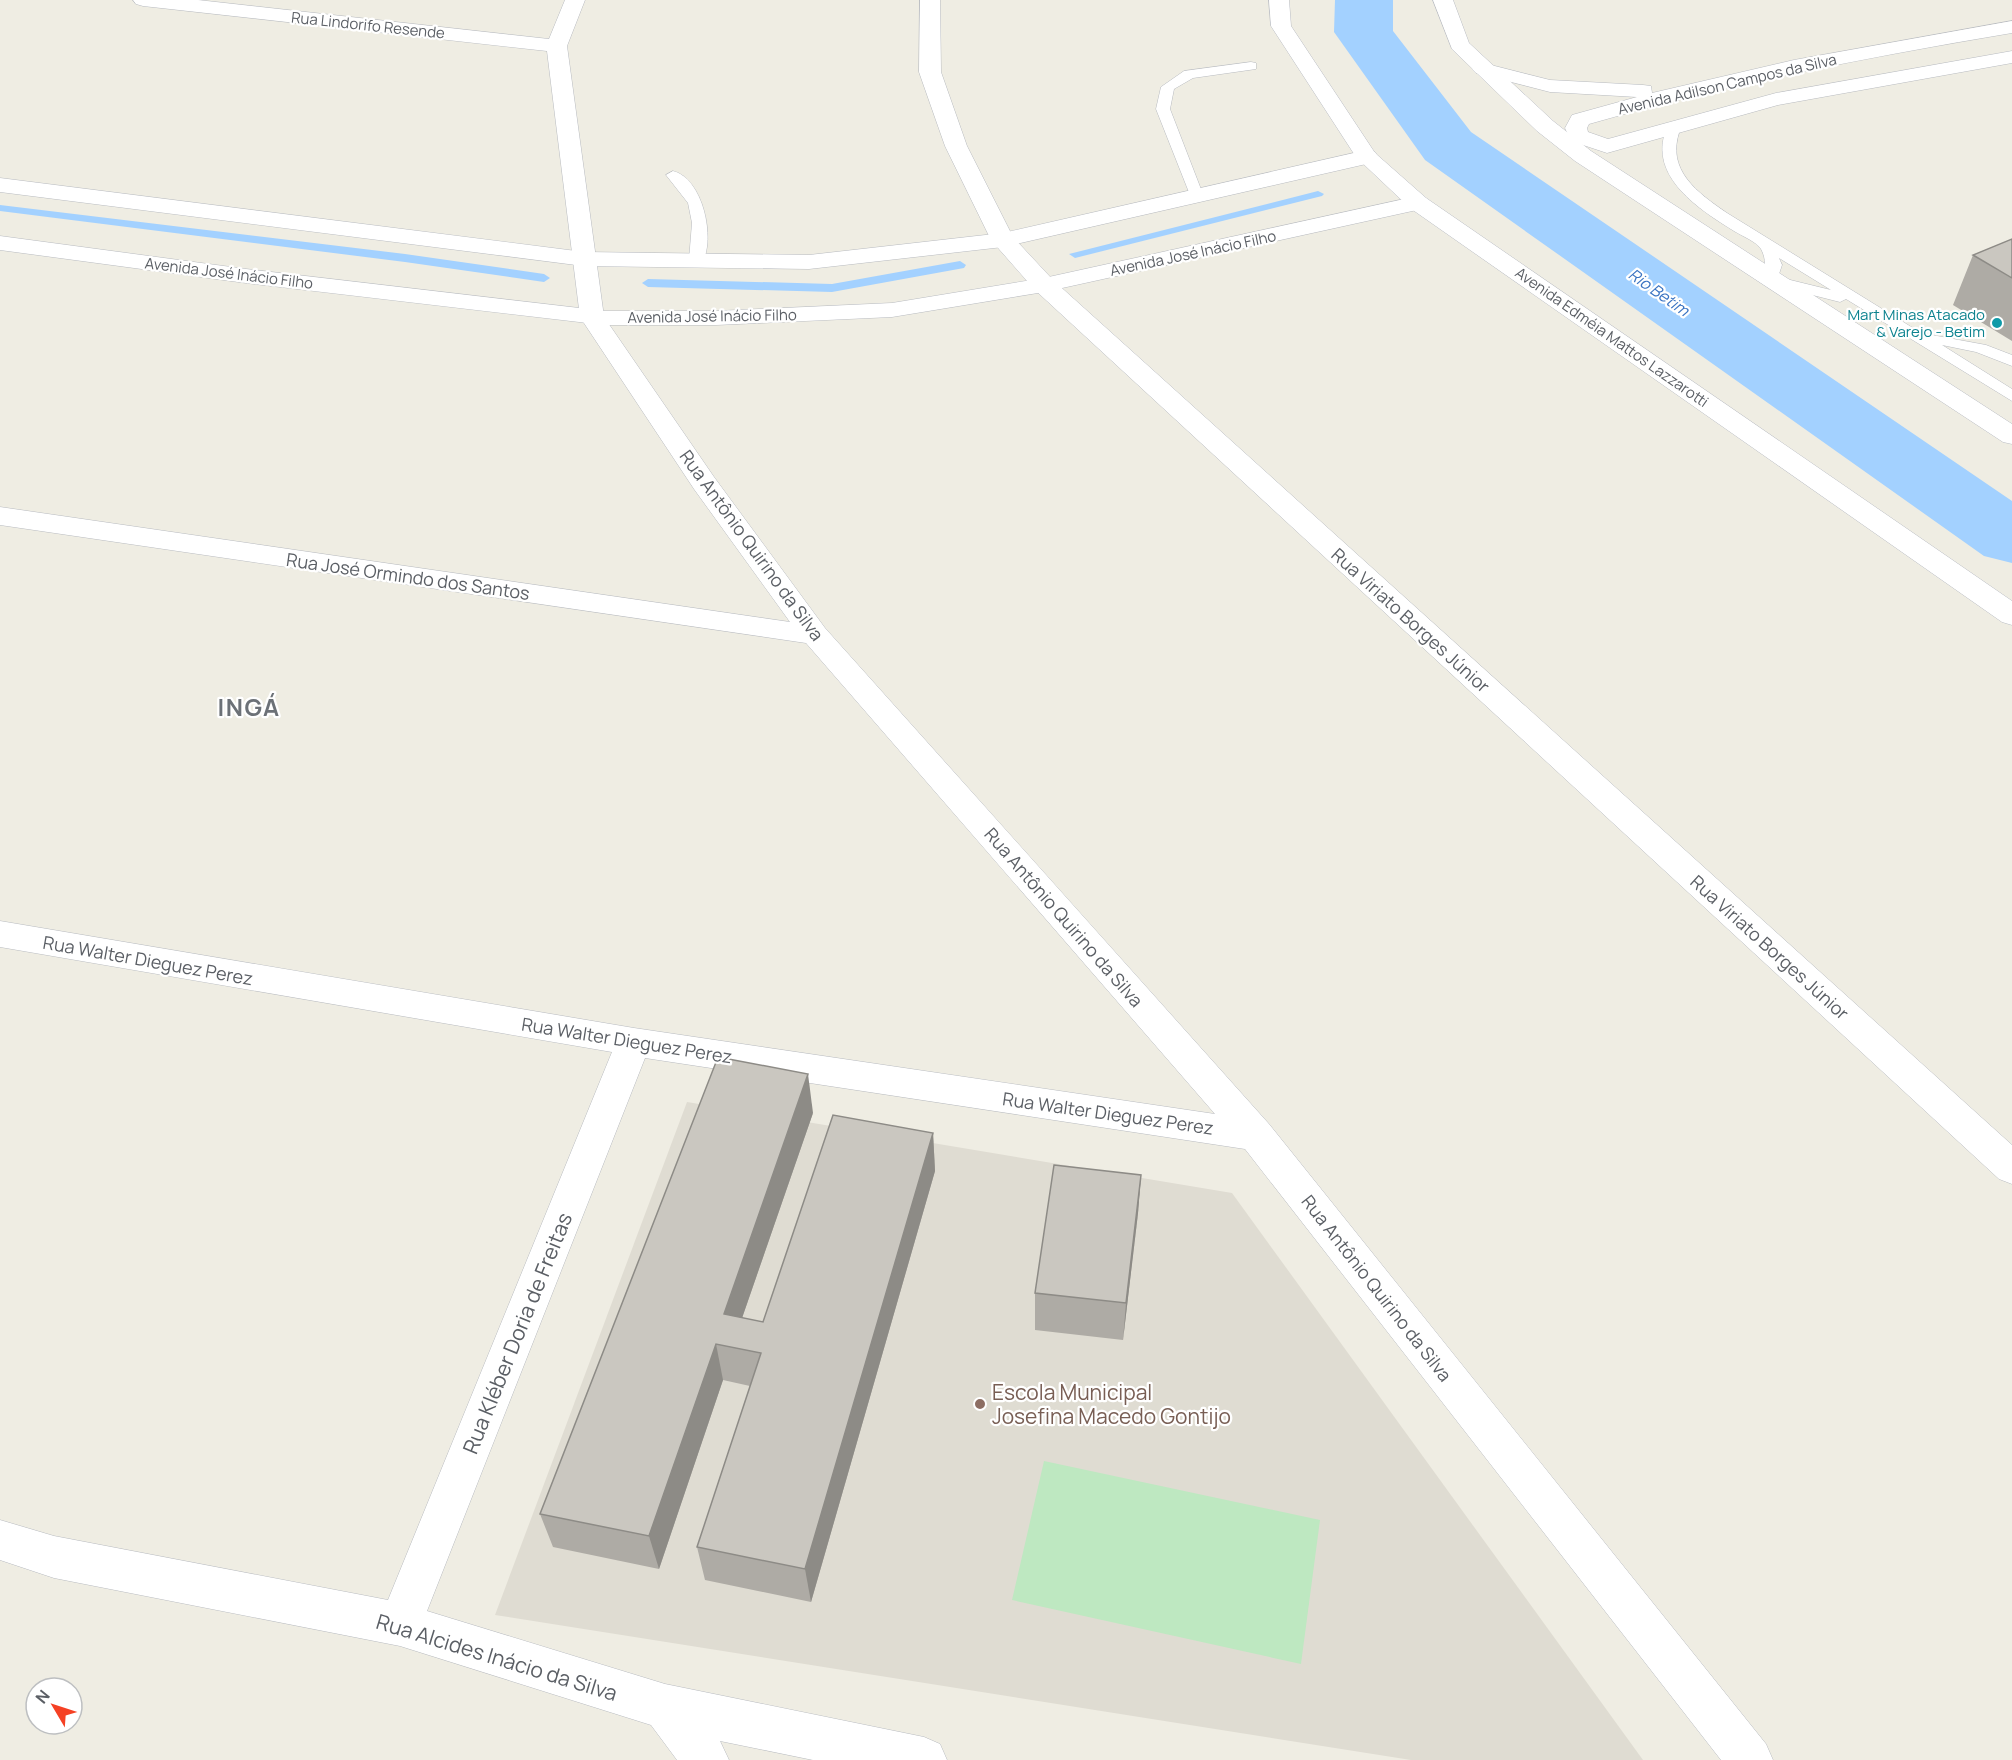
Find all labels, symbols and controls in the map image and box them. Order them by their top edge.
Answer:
street label: Rua Lindorifo Resende [290,6,446,44]
street label: Avenida Adilson Campos da Silva [1616,49,1838,119]
street label: Avenida José Inácio Filho [1108,225,1278,281]
street label: Avenida José Inácio Filho [144,252,314,294]
street label: Avenida Edméia Mattos Lazzarotti [1511,262,1713,412]
water label: Rio Betim [1624,263,1695,322]
street label: Avenida José Inácio Filho [627,304,797,328]
place label: Mart Minas Atacado & Varejo - Betim [1848,304,1985,342]
marker: Mart Minas Atacado & Varejo - Betim [1990,316,2004,330]
street label: Rua Antônio Quirino da Silva [675,445,829,645]
street label: Rua Viriato Borges Júnior [1327,542,1496,698]
street label: Rua José Ormindo dos Santos [285,547,531,605]
district label: INGÁ [217,690,281,723]
street label: Rua Antônio Quirino da Silva [979,822,1149,1012]
street label: Rua Viriato Borges Júnior [1686,869,1855,1025]
street label: Rua Walter Dieguez Perez [41,930,255,990]
street label: Rua Walter Dieguez Perez [520,1011,734,1069]
street label: Rua Walter Dieguez Perez [1001,1086,1215,1140]
street label: Rua Antônio Quirino da Silva [1297,1190,1457,1386]
street label: Rua Kléber Doria de Freitas [456,1208,578,1458]
place label: Escola Municipal Josefina Macedo Gontijo [992,1378,1231,1430]
marker: Escola Municipal Josefina Macedo Gontijo [973,1397,987,1411]
street label: Rua Alcides Inácio da Silva [373,1607,621,1707]
north arrow [24,1676,84,1736]
text: N [30,1685,55,1708]

